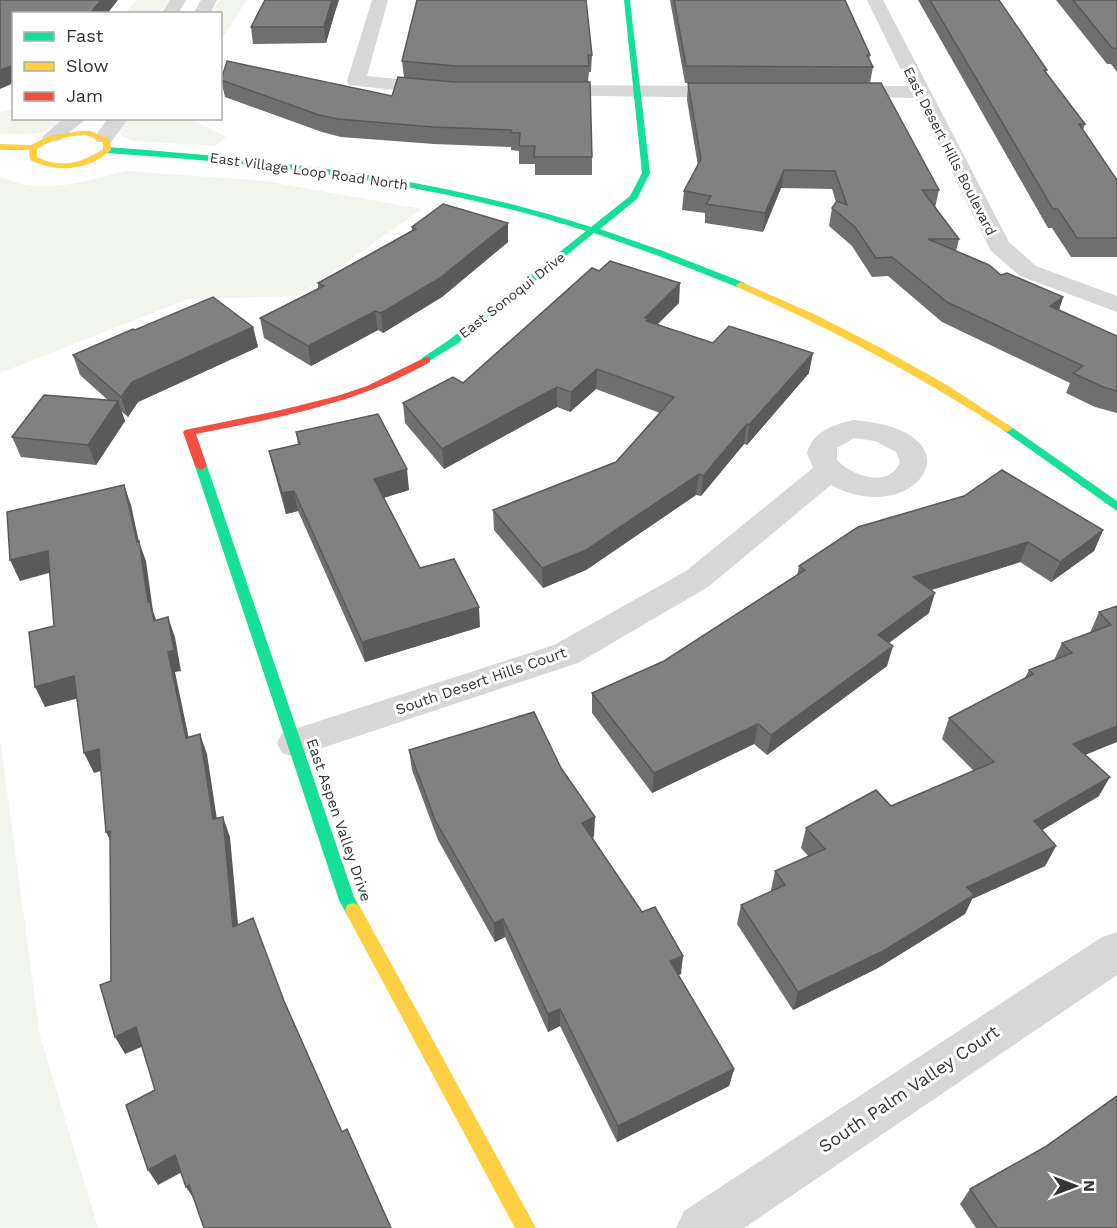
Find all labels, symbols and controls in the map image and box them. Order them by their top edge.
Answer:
legend [12,12,222,120]
text: Fast [66,25,104,46]
text: Slow [66,55,109,76]
street label: East Desert Hills Boulevard [900,64,1000,238]
text: Jam [66,85,103,106]
street label: East Village Loop Road North [209,149,409,193]
street label: East Sonoqui Drive [456,249,568,341]
street label: South Desert Hills Court [393,643,569,719]
street label: East Aspen Valley Drive [303,736,375,904]
street label: South Palm Valley Court [815,1020,1003,1157]
north arrow [1045,1156,1105,1216]
text: N [1080,1180,1099,1192]

